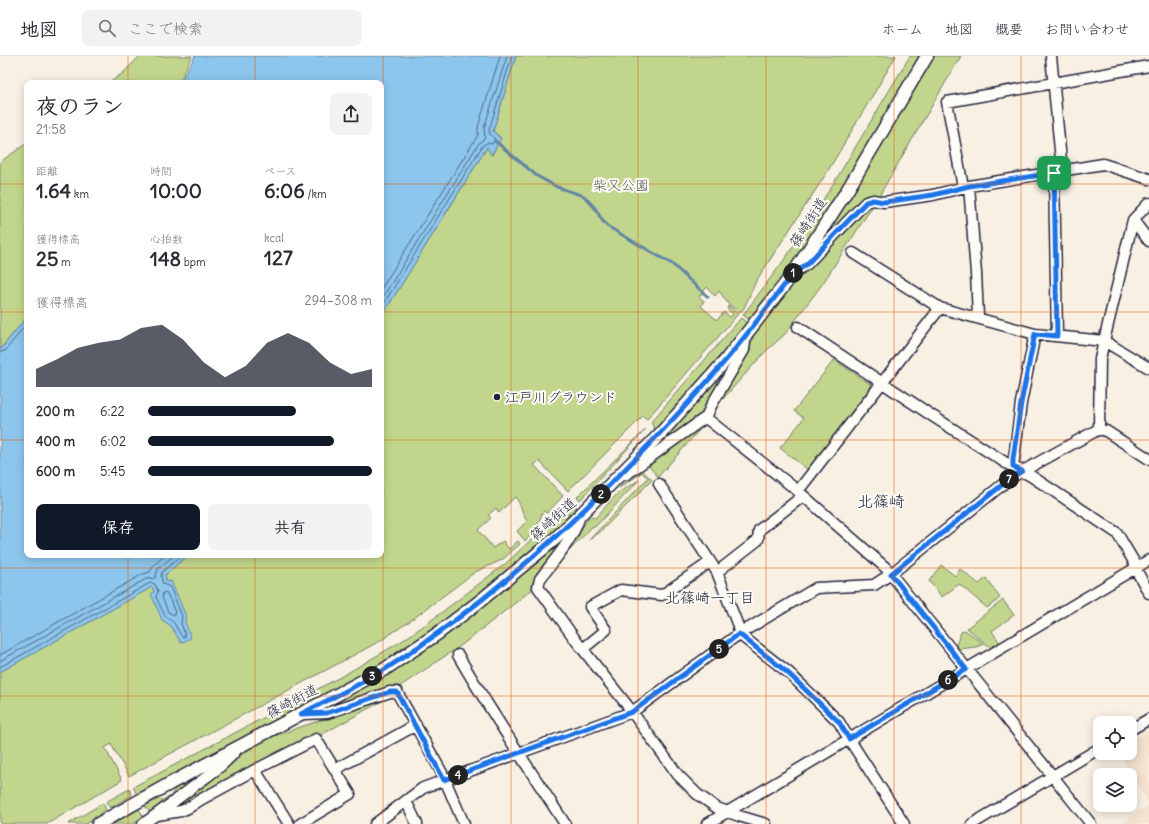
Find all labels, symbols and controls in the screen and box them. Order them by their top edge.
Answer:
search box [82,10,362,46]
text: 地図 [20,17,58,41]
icon: search [96,17,118,39]
text: ここで検索 [128,19,203,38]
text: ホーム [882,20,923,38]
text: 地図 [945,20,973,38]
text: 概要 [995,20,1023,38]
text: お問い合わせ [1045,20,1129,38]
text: 夜のラン [36,92,124,120]
button: share [330,93,372,135]
text: 21:58 [36,121,66,138]
pin [1037,156,1071,190]
icon: arrive [1043,162,1065,184]
text: 距離 [36,164,58,178]
text: 時間 [150,164,172,178]
text: ペース [264,164,296,178]
park label: 柴又公園 [593,176,649,194]
text: 1.64 [36,178,71,203]
text: 10:00 [150,178,202,203]
text: 6:06 [264,178,305,203]
text: km [71,187,89,201]
text: /km [305,187,327,201]
street label: 篠崎街道 [785,194,831,250]
text: kcal [264,231,284,245]
text: 獲得標高 [36,232,80,246]
text: 心拍数 [150,232,183,246]
text: 127 [264,245,293,270]
text: 25 [36,246,58,271]
text: 148 [150,246,181,271]
text: m [58,255,71,269]
text: bpm [181,255,206,269]
pin: 1 [783,263,803,283]
text: 1 [791,266,795,280]
text: 294–308 m [305,292,372,309]
text: 獲得標高 [36,294,88,311]
place label: 江戸川グラウンド [505,388,617,406]
marker: 江戸川グラウンド [492,392,502,402]
text: 200 m [36,403,75,420]
text: 6:22 [100,403,125,420]
text: 400 m [36,433,75,450]
text: 6:02 [100,433,126,450]
text: 600 m [36,463,75,480]
text: 5:45 [100,463,125,480]
pin: 7 [999,469,1019,489]
text: 7 [1006,472,1012,486]
pin: 2 [591,484,611,504]
text: 2 [598,487,604,501]
district label: 北篠崎 [857,491,905,511]
street label: 篠崎街道 [526,494,580,544]
button: 保存 [36,504,200,550]
button: 共有 [208,504,372,550]
district label: 北篠崎一丁目 [665,588,755,607]
pin: 5 [709,639,729,659]
text: 5 [716,642,722,656]
pin: 3 [362,666,382,686]
text: 3 [369,669,375,683]
pin: 6 [938,670,958,690]
text: 6 [945,673,951,687]
street label: 篠崎街道 [263,680,321,722]
map controls [1093,716,1137,812]
button: locate [1093,716,1137,760]
pin: 4 [448,765,468,785]
text: 4 [455,768,461,782]
button: layers [1093,768,1137,812]

